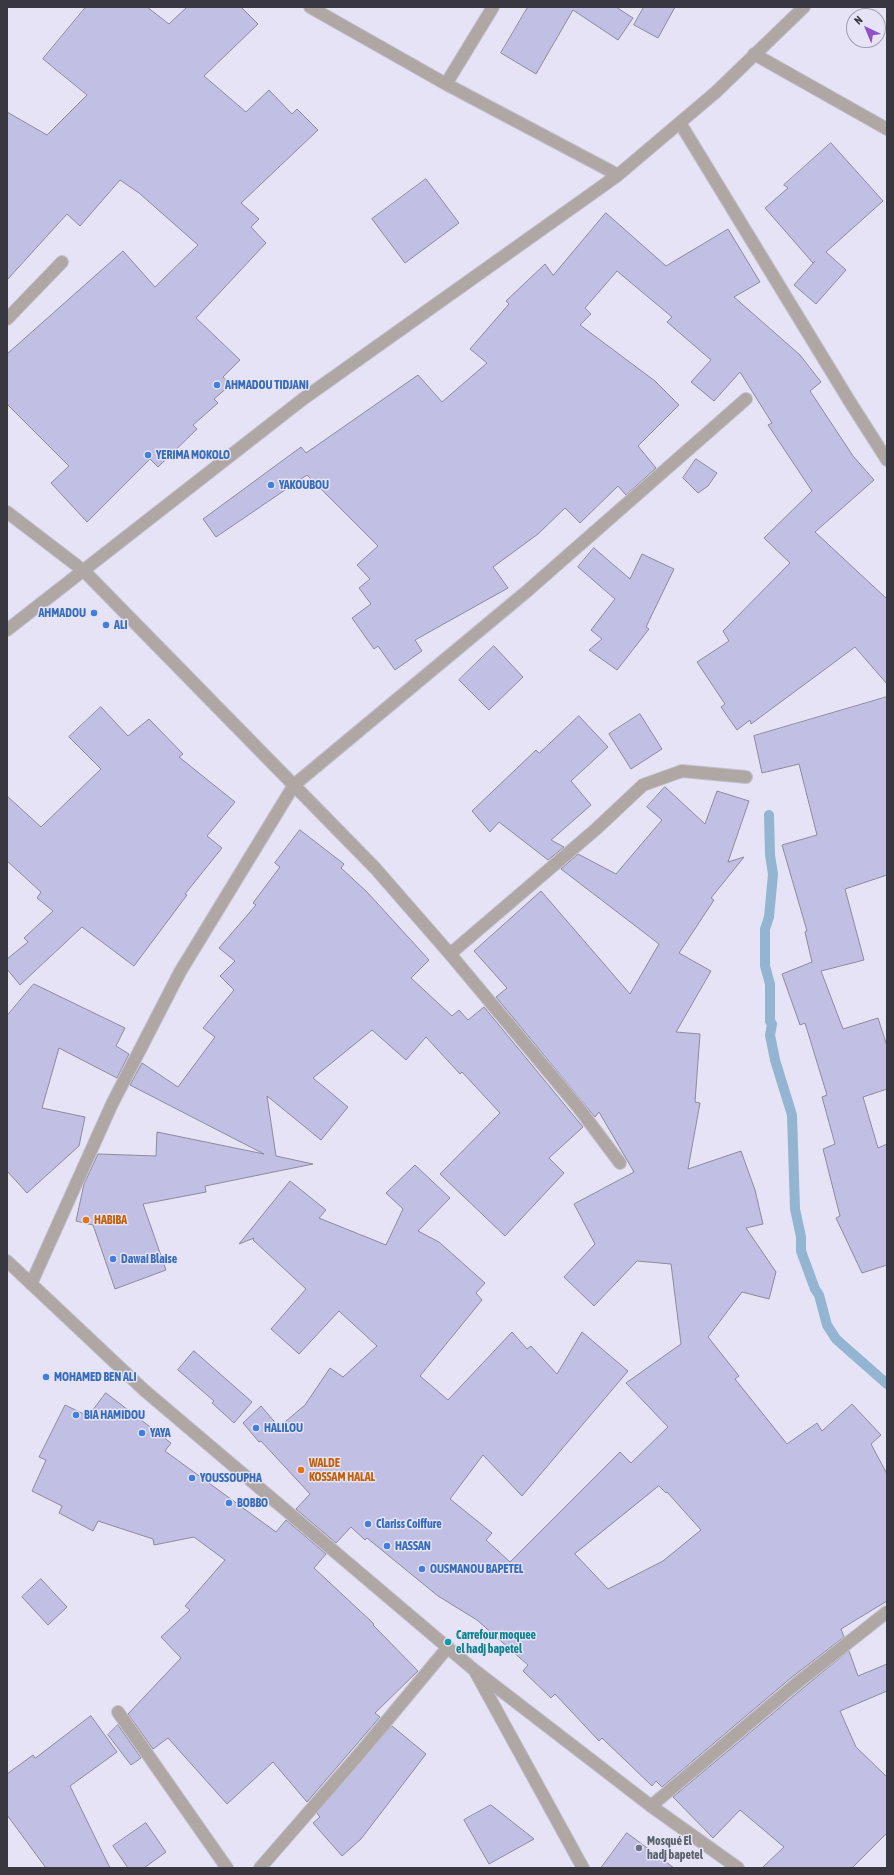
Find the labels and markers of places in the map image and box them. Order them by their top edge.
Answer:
place label: AHMADOU TIDJANI [225,378,309,392]
marker: AHMADOU TIDJANI [212,380,222,390]
place label: YERIMA MOKOLO [156,448,230,462]
marker: YERIMA MOKOLO [143,450,153,460]
place label: YAKOUBOU [279,478,329,492]
marker: YAKOUBOU [266,480,276,490]
place label: AHMADOU [38,606,86,620]
marker: AHMADOU [89,608,99,618]
place label: ALI [114,618,128,632]
marker: ALI [101,620,111,630]
place label: HABIBA [94,1213,127,1227]
marker: HABIBA [81,1215,91,1225]
place label: Dawai Blaise [121,1252,177,1266]
marker: Dawai Blaise [108,1254,118,1264]
place label: MOHAMED BEN ALI [54,1370,137,1384]
marker: MOHAMED BEN ALI [41,1372,51,1382]
place label: BIA HAMIDOU [84,1408,145,1422]
marker: BIA HAMIDOU [71,1410,81,1420]
place label: HALILOU [264,1421,303,1435]
marker: HALILOU [251,1423,261,1433]
place label: YAYA [150,1426,171,1440]
marker: YAYA [137,1428,147,1438]
place label: WALDE KOSSAM HALAL [309,1456,375,1484]
marker: WALDE KOSSAM HALAL [296,1465,306,1475]
place label: YOUSSOUPHA [200,1471,262,1485]
marker: YOUSSOUPHA [187,1473,197,1483]
place label: BOBBO [237,1496,268,1510]
marker: BOBBO [224,1498,234,1508]
place label: Clariss Coiffure [376,1517,442,1531]
marker: Clariss Coiffure [363,1519,373,1529]
place label: HASSAN [395,1539,431,1553]
marker: HASSAN [382,1541,392,1551]
place label: OUSMANOU BAPETEL [430,1562,523,1576]
marker: OUSMANOU BAPETEL [417,1564,427,1574]
place label: Carrefour moquee el hadj bapetel [456,1628,536,1656]
marker: Carrefour moquee el hadj bapetel [443,1637,453,1647]
place label: Mosqué El hadj bapetel [647,1834,703,1862]
marker: Mosqué El hadj bapetel [634,1843,644,1853]

